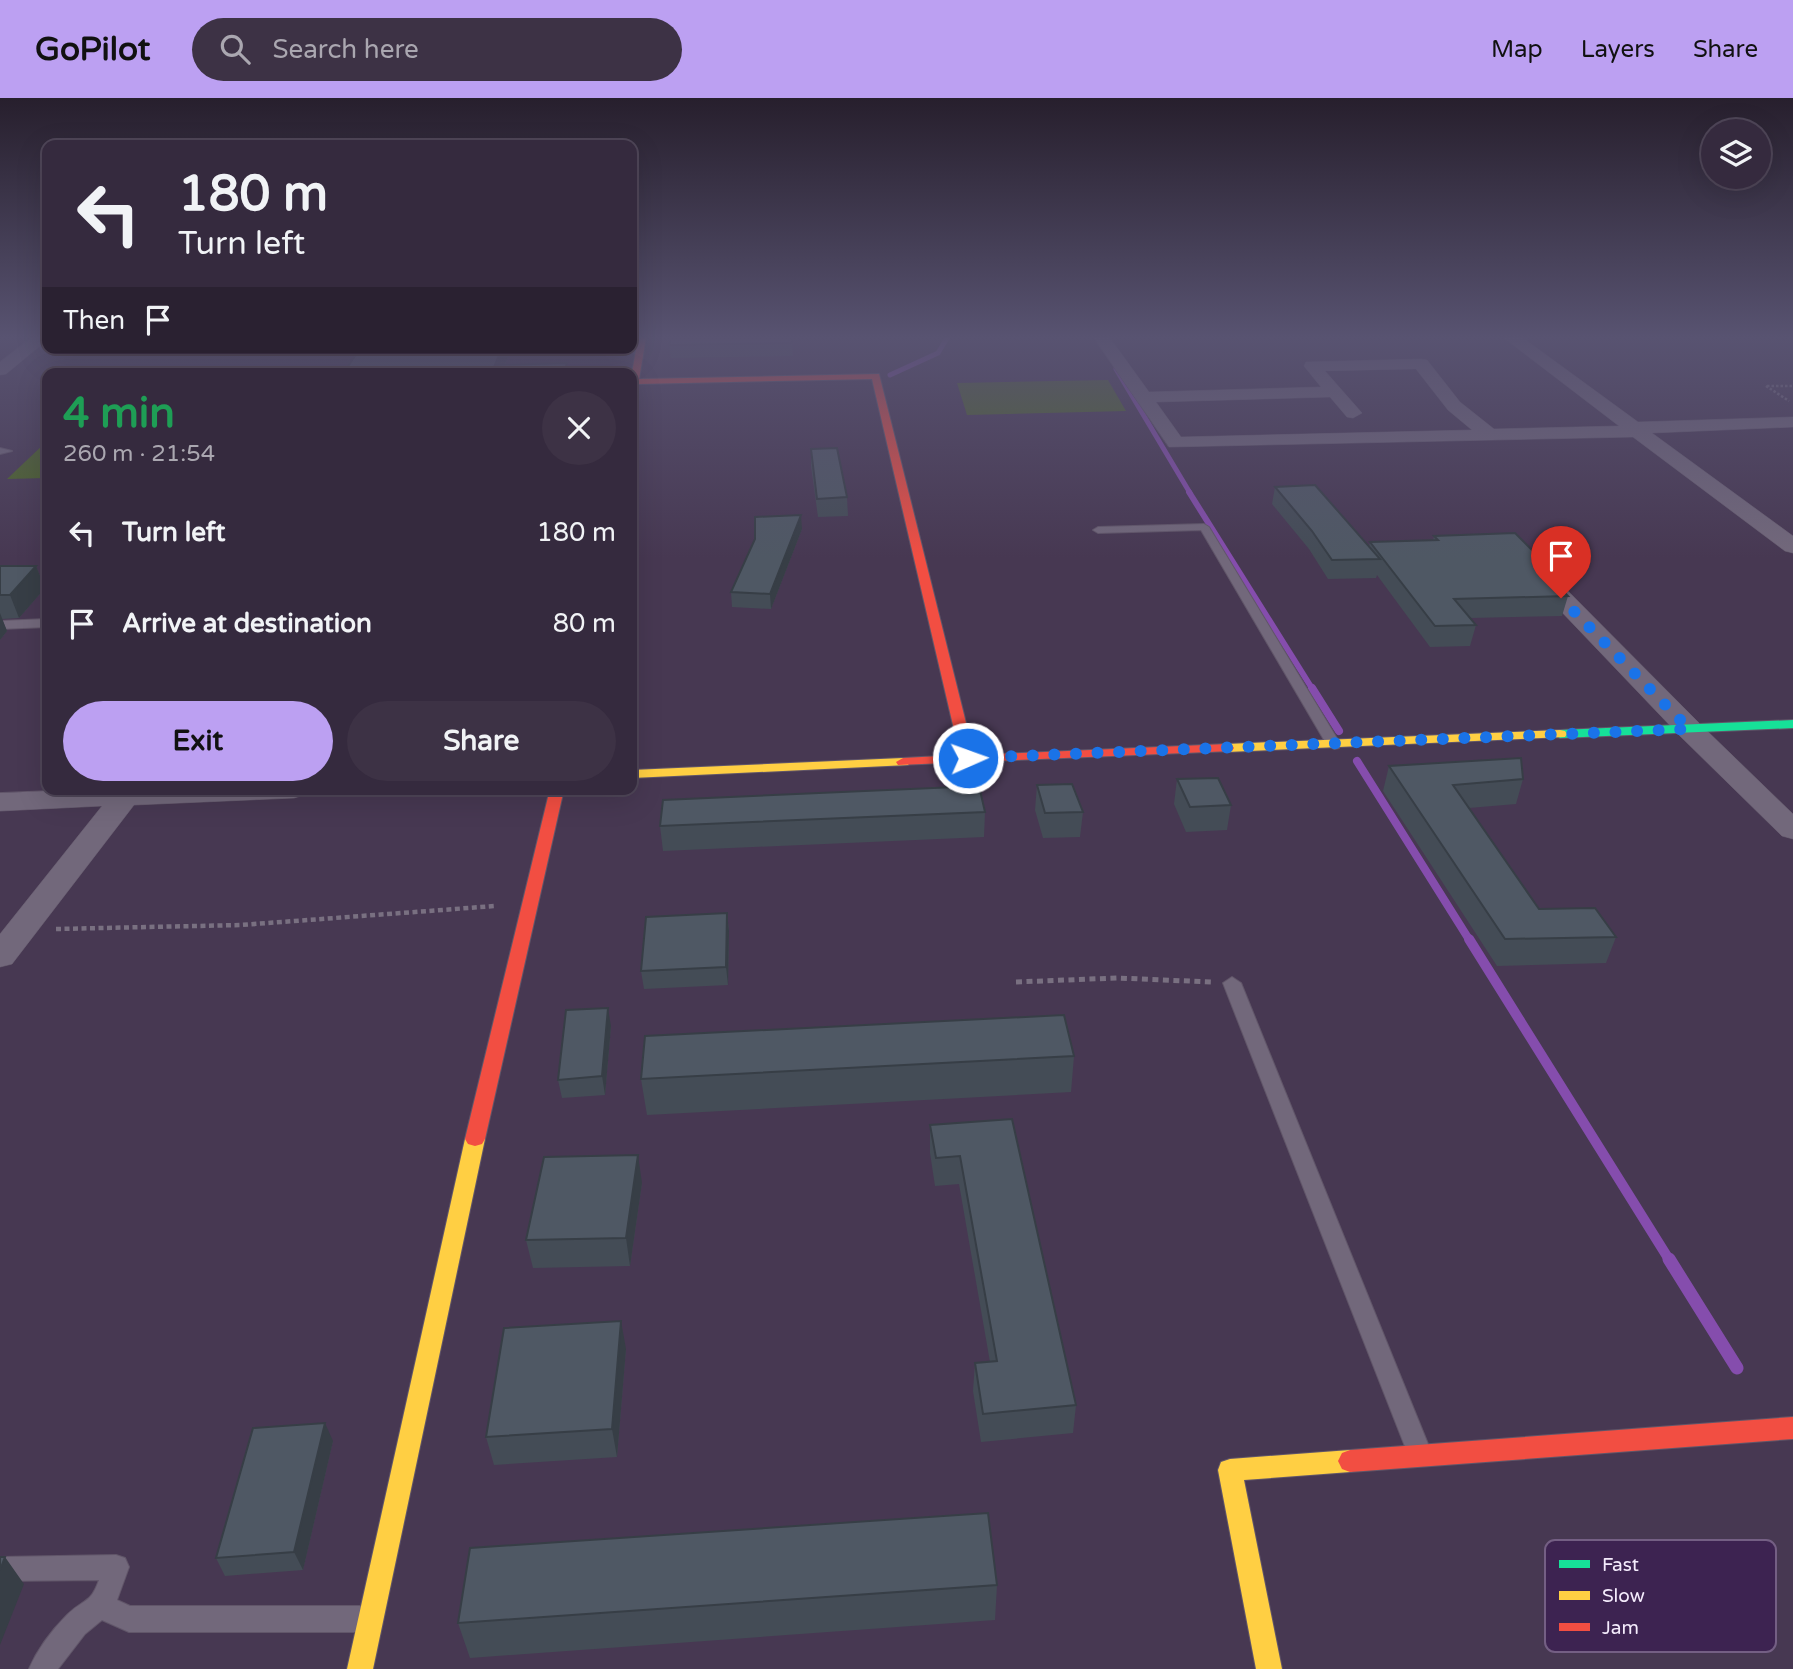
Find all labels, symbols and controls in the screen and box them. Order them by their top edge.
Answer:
search box [192,18,682,81]
text: GoPilot [35,30,150,69]
icon: search [216,30,254,68]
text: Search here [272,34,419,65]
text: Map [1491,35,1543,64]
text: Layers [1581,35,1655,64]
text: Share [1693,35,1758,64]
map controls [1701,119,1771,189]
button: layers [1701,119,1771,189]
text: 180 m [178,165,328,224]
icon: left [63,168,154,259]
text: Turn left [178,225,305,263]
icon: arrive [139,301,177,339]
text: Then [63,305,125,336]
text: 4 min [63,388,175,439]
button: close [542,391,616,465]
text: 260 m · 21:54 [63,440,215,468]
icon: left [63,514,101,552]
text: Turn left [122,517,225,548]
text: 180 m [536,517,616,548]
pin [1531,526,1591,598]
icon: arrive [1542,537,1580,575]
icon: arrive [63,605,101,643]
text: Arrive at destination [122,608,372,639]
text: 80 m [553,608,616,639]
button: Exit [63,701,333,781]
button: Share [347,701,616,781]
position arrow [931,721,1005,795]
legend [1545,1540,1776,1652]
text: Fast [1602,1554,1639,1576]
text: Slow [1602,1585,1645,1607]
text: Jam [1602,1617,1639,1639]

